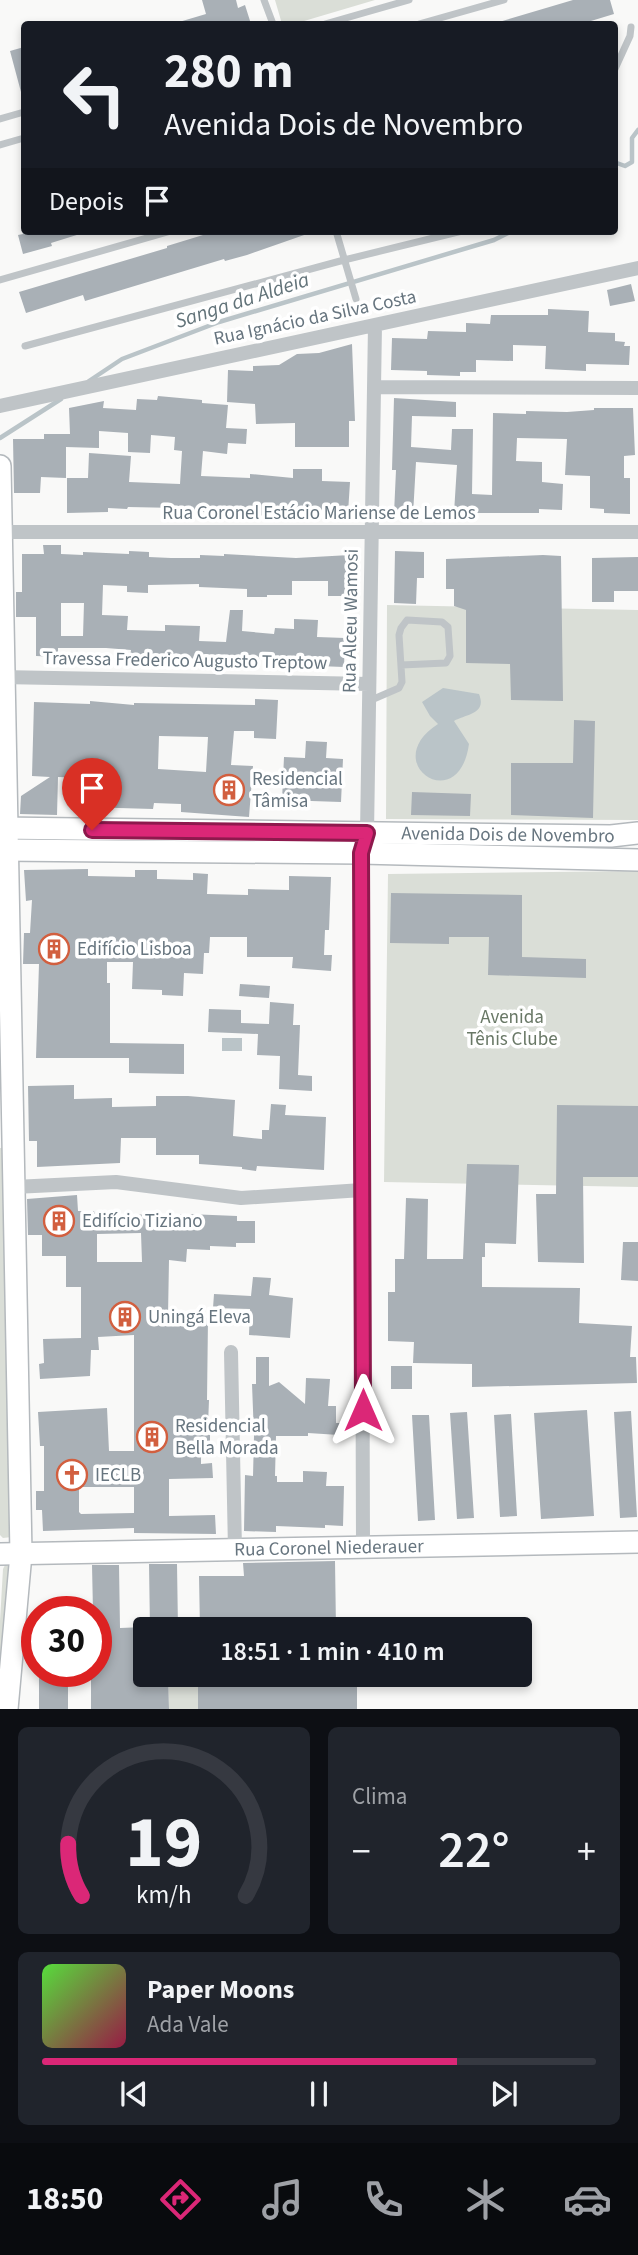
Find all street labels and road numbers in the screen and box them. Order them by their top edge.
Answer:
street label: Rua Ignácio da Silva Costa [211,283,419,353]
street label: Rua Coronel Estácio Mariense de Lemos [162,500,476,527]
street label: Rua Alceu Wamosi [336,549,366,693]
street label: Travessa Frederico Augusto Treptow [42,645,328,677]
street label: Avenida Dois de Novembro [401,820,615,850]
street label: Rua Coronel Niederauer [234,1533,424,1563]

